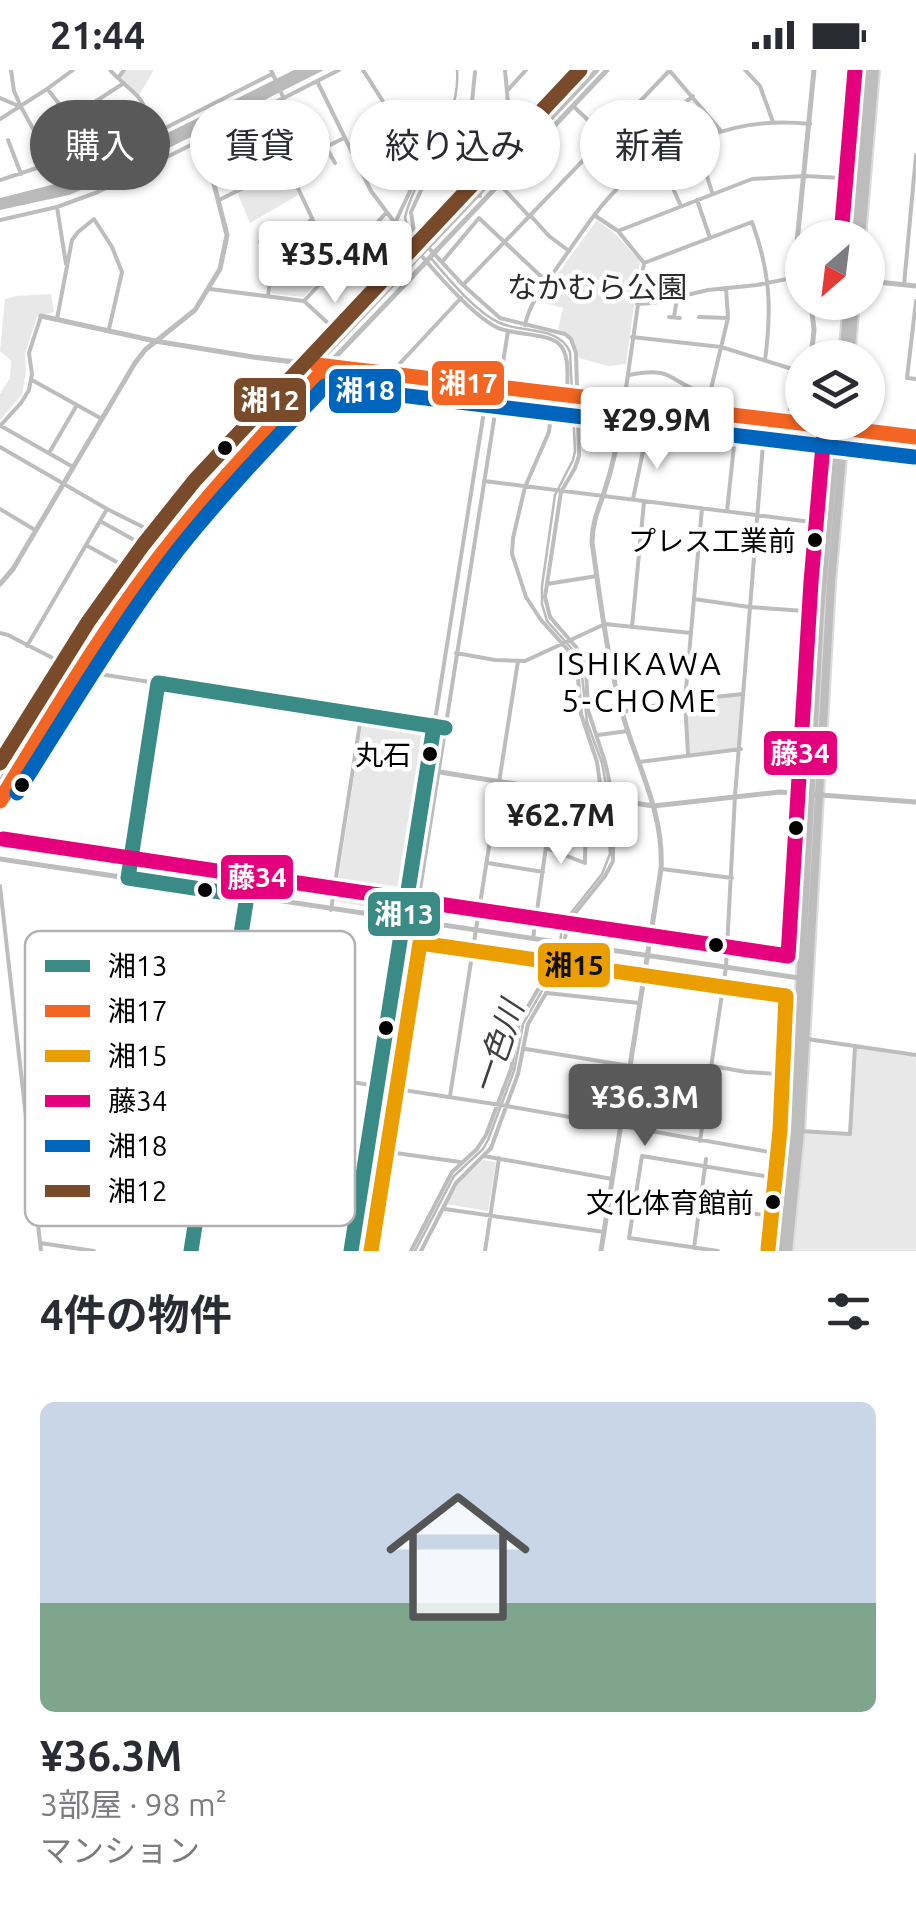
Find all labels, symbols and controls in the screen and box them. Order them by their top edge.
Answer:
text: 21:44 [50,14,145,56]
chip: 購入 [30,100,170,190]
chip: 賃貸 [190,100,330,190]
chip: 絞り込み [350,100,560,190]
chip: 新着 [580,100,720,190]
north arrow [785,220,885,320]
map controls [785,220,885,440]
pin: ¥35.4M [254,221,416,306]
text: ¥35.4M [281,235,389,271]
park label: なかむら公園 [507,270,687,304]
button: layers [785,340,885,440]
line badge: 湘17 [430,359,506,407]
line badge: 湘18 [327,367,403,415]
text: 湘17 [438,367,498,398]
text: 湘18 [335,374,395,405]
line badge: 湘12 [232,376,308,424]
text: 湘12 [240,384,300,415]
pin: ¥29.9M [576,387,738,472]
text: ¥29.9M [603,401,711,437]
unlabelled marker [215,438,235,458]
place label: プレス工業前 [628,525,796,556]
marker: プレス工業前 [805,530,825,550]
district label: ISHIKAWA 5-CHOME [557,645,723,718]
line badge: 藤34 [762,729,839,777]
text: 藤34 [770,737,830,768]
place label: 丸石 [355,739,411,770]
marker: 丸石 [420,744,440,764]
unlabelled marker [12,775,32,795]
pin: ¥62.7M [480,782,642,867]
text: ¥62.7M [507,796,615,832]
unlabelled marker [786,818,806,838]
line badge: 藤34 [219,853,295,901]
text: 藤34 [227,861,287,892]
unlabelled marker [195,880,215,900]
line badge: 湘13 [366,890,442,938]
text: 湘13 [374,898,434,929]
legend [25,931,355,1226]
unlabelled marker [706,935,726,955]
line badge: 湘15 [536,941,612,989]
text: 湘15 [544,949,604,980]
text: 湘13 [108,950,168,981]
water label: 一色川 [464,993,531,1098]
text: 湘17 [108,995,168,1026]
unlabelled marker [376,1018,396,1038]
text: 湘15 [108,1040,168,1071]
pin: ¥36.3M [564,1064,726,1149]
text: ¥36.3M [591,1078,699,1114]
text: 藤34 [108,1085,168,1116]
text: 湘18 [108,1130,168,1161]
text: 湘12 [108,1175,168,1206]
place label: 文化体育館前 [586,1187,754,1218]
marker: 文化体育館前 [763,1192,783,1212]
icon: filters [821,1284,876,1339]
text: 4件の物件 [40,1291,232,1338]
icon: home [368,1467,548,1647]
text: ¥36.3M [40,1732,182,1779]
text: 3部屋 · 98 m² [40,1786,227,1822]
text: マンション [40,1832,200,1868]

